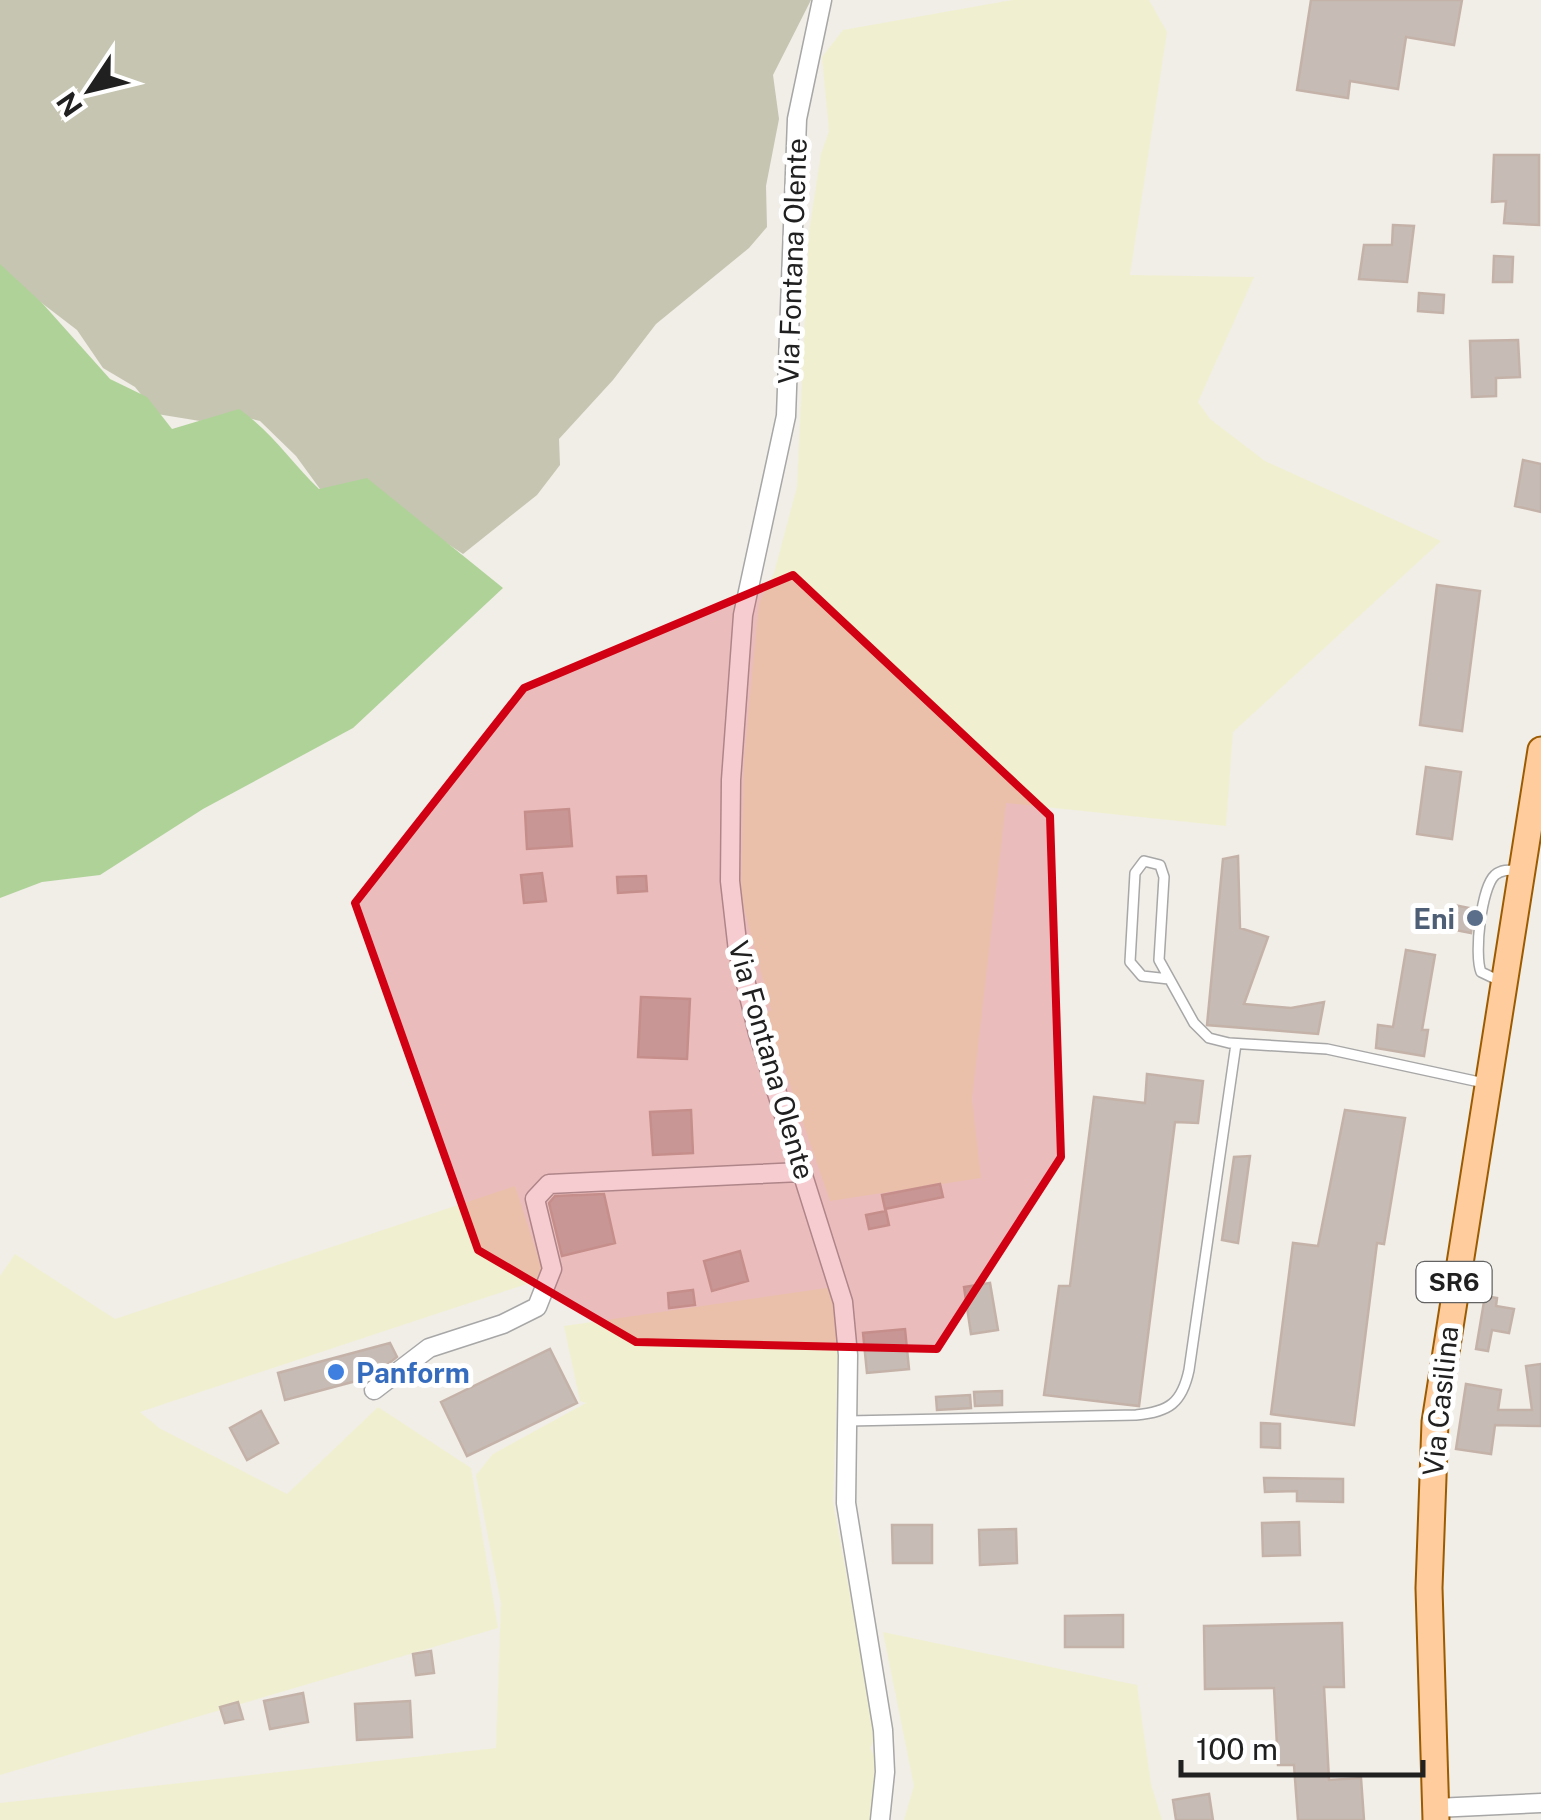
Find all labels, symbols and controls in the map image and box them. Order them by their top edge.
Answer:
north arrow [40,40,140,140]
text: N [49,86,89,123]
street label: Via Fontana Olente [771,137,813,385]
place label: Eni [1413,902,1455,935]
marker: Eni [1464,907,1486,929]
street label: Via Fontana Olente [722,937,822,1183]
road number: SR6 [1416,1262,1492,1302]
street label: Via Casilina [1416,1324,1464,1478]
place label: Panform [356,1356,470,1389]
marker: Panform [325,1361,347,1383]
scale bar [1181,1715,1424,1777]
text: 100 m [1196,1731,1278,1767]

